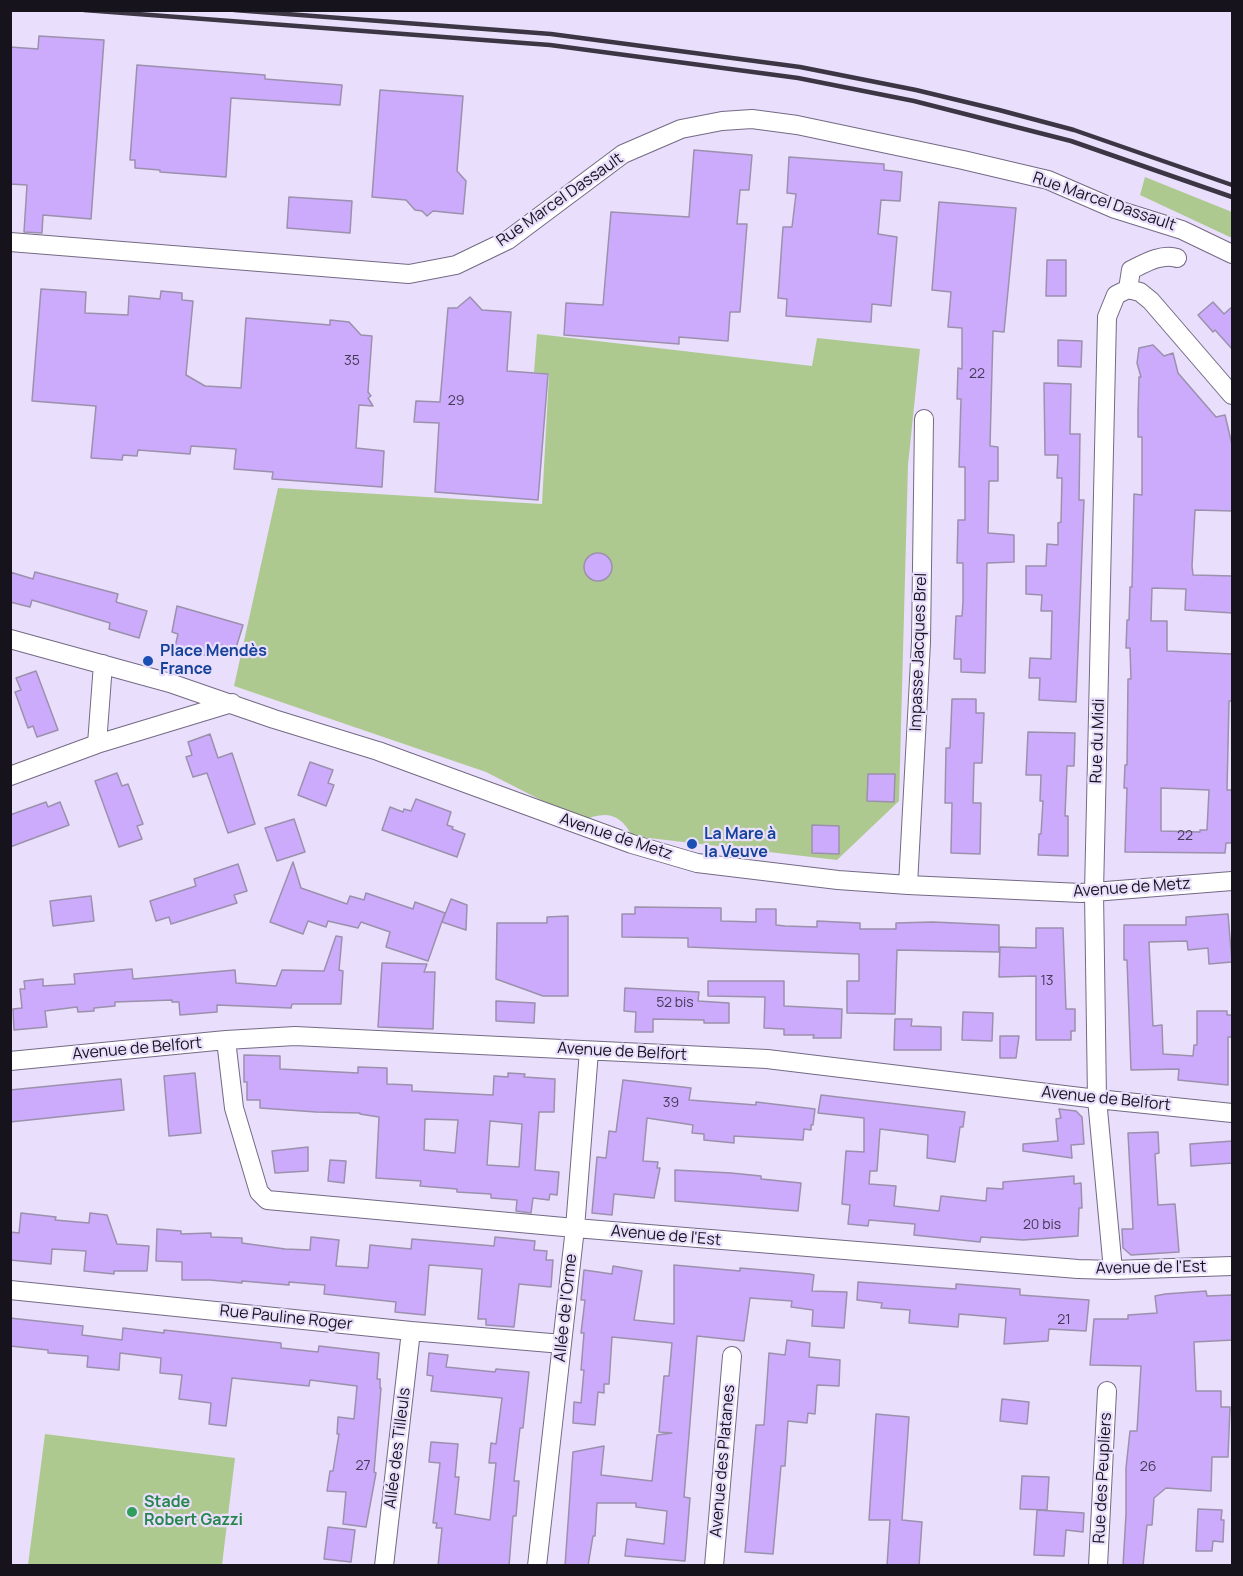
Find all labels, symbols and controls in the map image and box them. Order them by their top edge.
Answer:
street label: Rue Marcel Dassault [493,149,627,251]
street label: Rue Marcel Dassault [1030,169,1178,235]
house number: 35 [344,353,360,369]
house number: 22 [969,366,985,382]
house number: 29 [448,393,464,409]
street label: Impasse Jacques Brel [907,572,931,732]
place label: Place Mendès France [160,642,267,680]
marker: Place Mendès France [141,654,155,668]
street label: Rue du Midi [1087,698,1109,784]
street label: Avenue de Metz [557,810,675,864]
place label: La Mare à la Veuve [704,825,776,863]
house number: 22 [1177,828,1193,844]
marker: La Mare à la Veuve [685,837,699,851]
street label: Avenue de Metz [1073,874,1191,902]
house number: 13 [1040,973,1054,989]
house number: 52 bis [656,995,694,1011]
street label: Avenue de Belfort [71,1034,203,1064]
street label: Avenue de Belfort [557,1039,687,1065]
street label: Avenue de Belfort [1040,1083,1172,1115]
house number: 39 [663,1095,679,1111]
house number: 20 bis [1023,1217,1061,1233]
street label: Avenue de l'Est [610,1222,722,1250]
street label: Allée de l'Orme [551,1253,581,1363]
street label: Avenue de l'Est [1096,1257,1206,1279]
street label: Rue Pauline Roger [219,1301,353,1335]
house number: 21 [1057,1312,1071,1328]
street label: Avenue des Platanes [707,1384,739,1538]
street label: Allée des Tilleuls [381,1386,415,1510]
street label: Rue des Peupliers [1090,1412,1116,1544]
house number: 27 [355,1458,371,1474]
house number: 26 [1140,1459,1156,1475]
place label: Stade Robert Gazzi [144,1493,243,1531]
marker: Stade Robert Gazzi [125,1505,139,1519]

